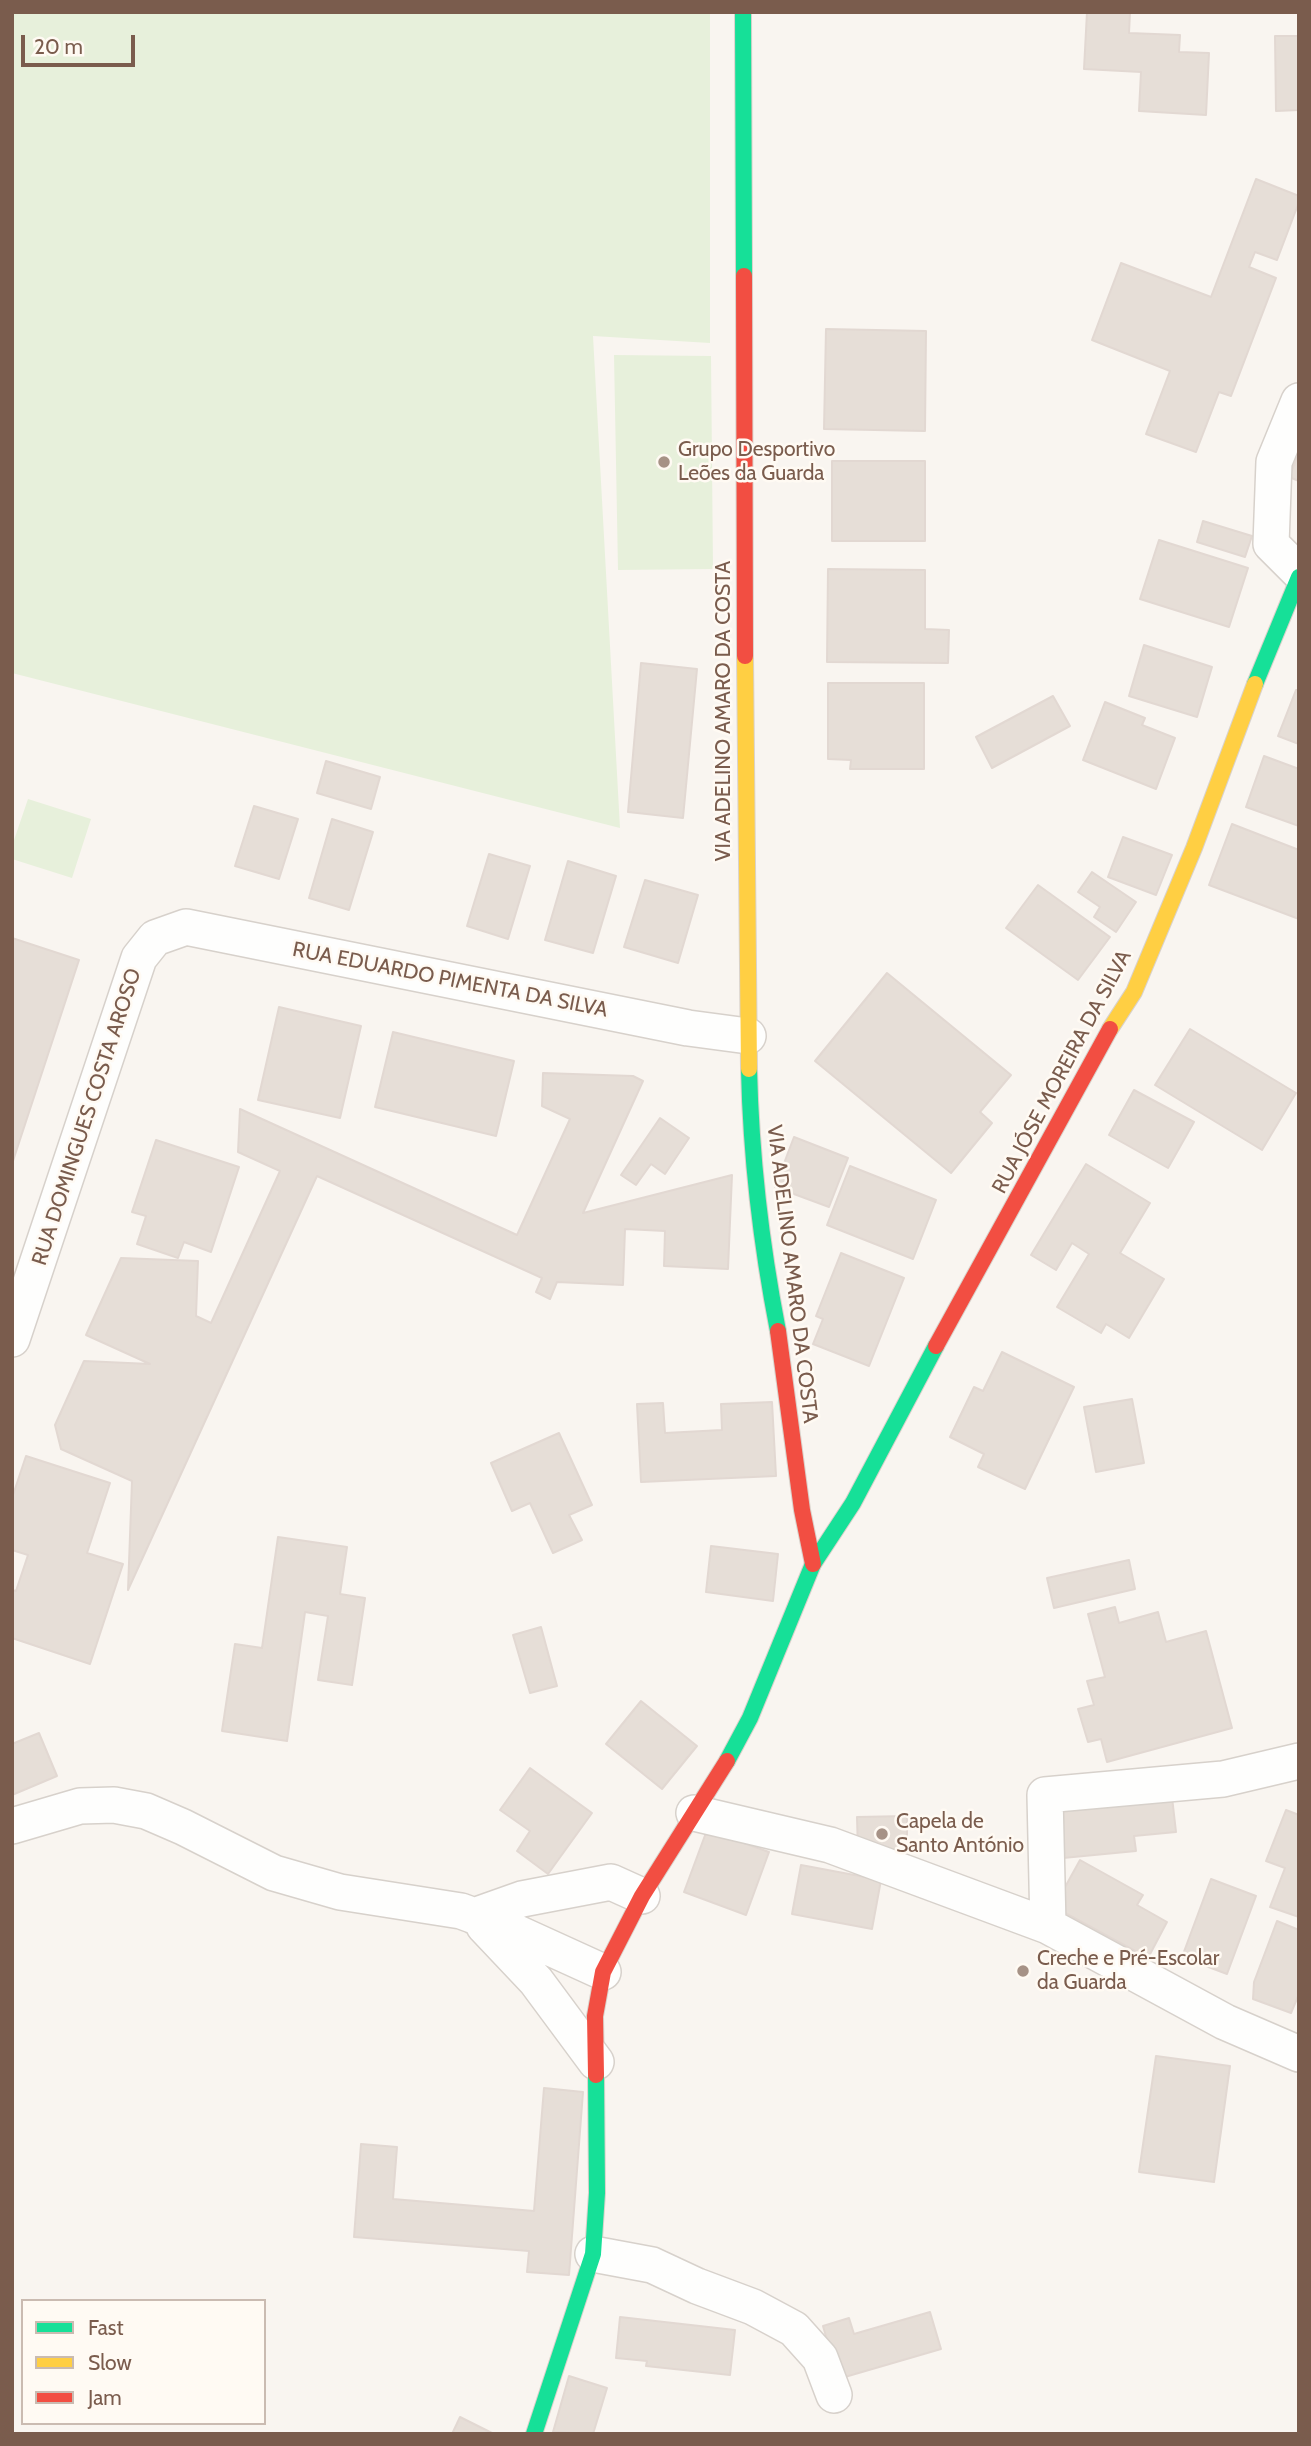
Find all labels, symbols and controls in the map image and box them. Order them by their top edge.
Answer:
scale bar [24,21,138,65]
text: 20 m [34,34,83,59]
place label: Grupo Desportivo Leões da Guarda [678,437,835,487]
marker: Grupo Desportivo Leões da Guarda [656,454,672,470]
street label: VIA ADELINO AMARO DA COSTA [711,561,737,861]
street label: RUA EDUARDO PIMENTA DA SILVA [290,937,610,1023]
street label: RUA JÓSE MOREIRA DA SILVA [987,946,1137,1198]
street label: RUA DOMINGUES COSTA AROSO [27,965,147,1269]
street label: VIA ADELINO AMARO DA COSTA [761,1123,823,1425]
place label: Capela de Santo António [896,1809,1024,1859]
marker: Capela de Santo António [874,1826,890,1842]
place label: Creche e Pré-Escolar da Guarda [1037,1946,1219,1996]
marker: Creche e Pré-Escolar da Guarda [1015,1963,1031,1979]
legend [21,2299,266,2425]
text: Fast [88,2315,124,2340]
text: Slow [88,2350,132,2375]
text: Jam [88,2385,122,2410]

